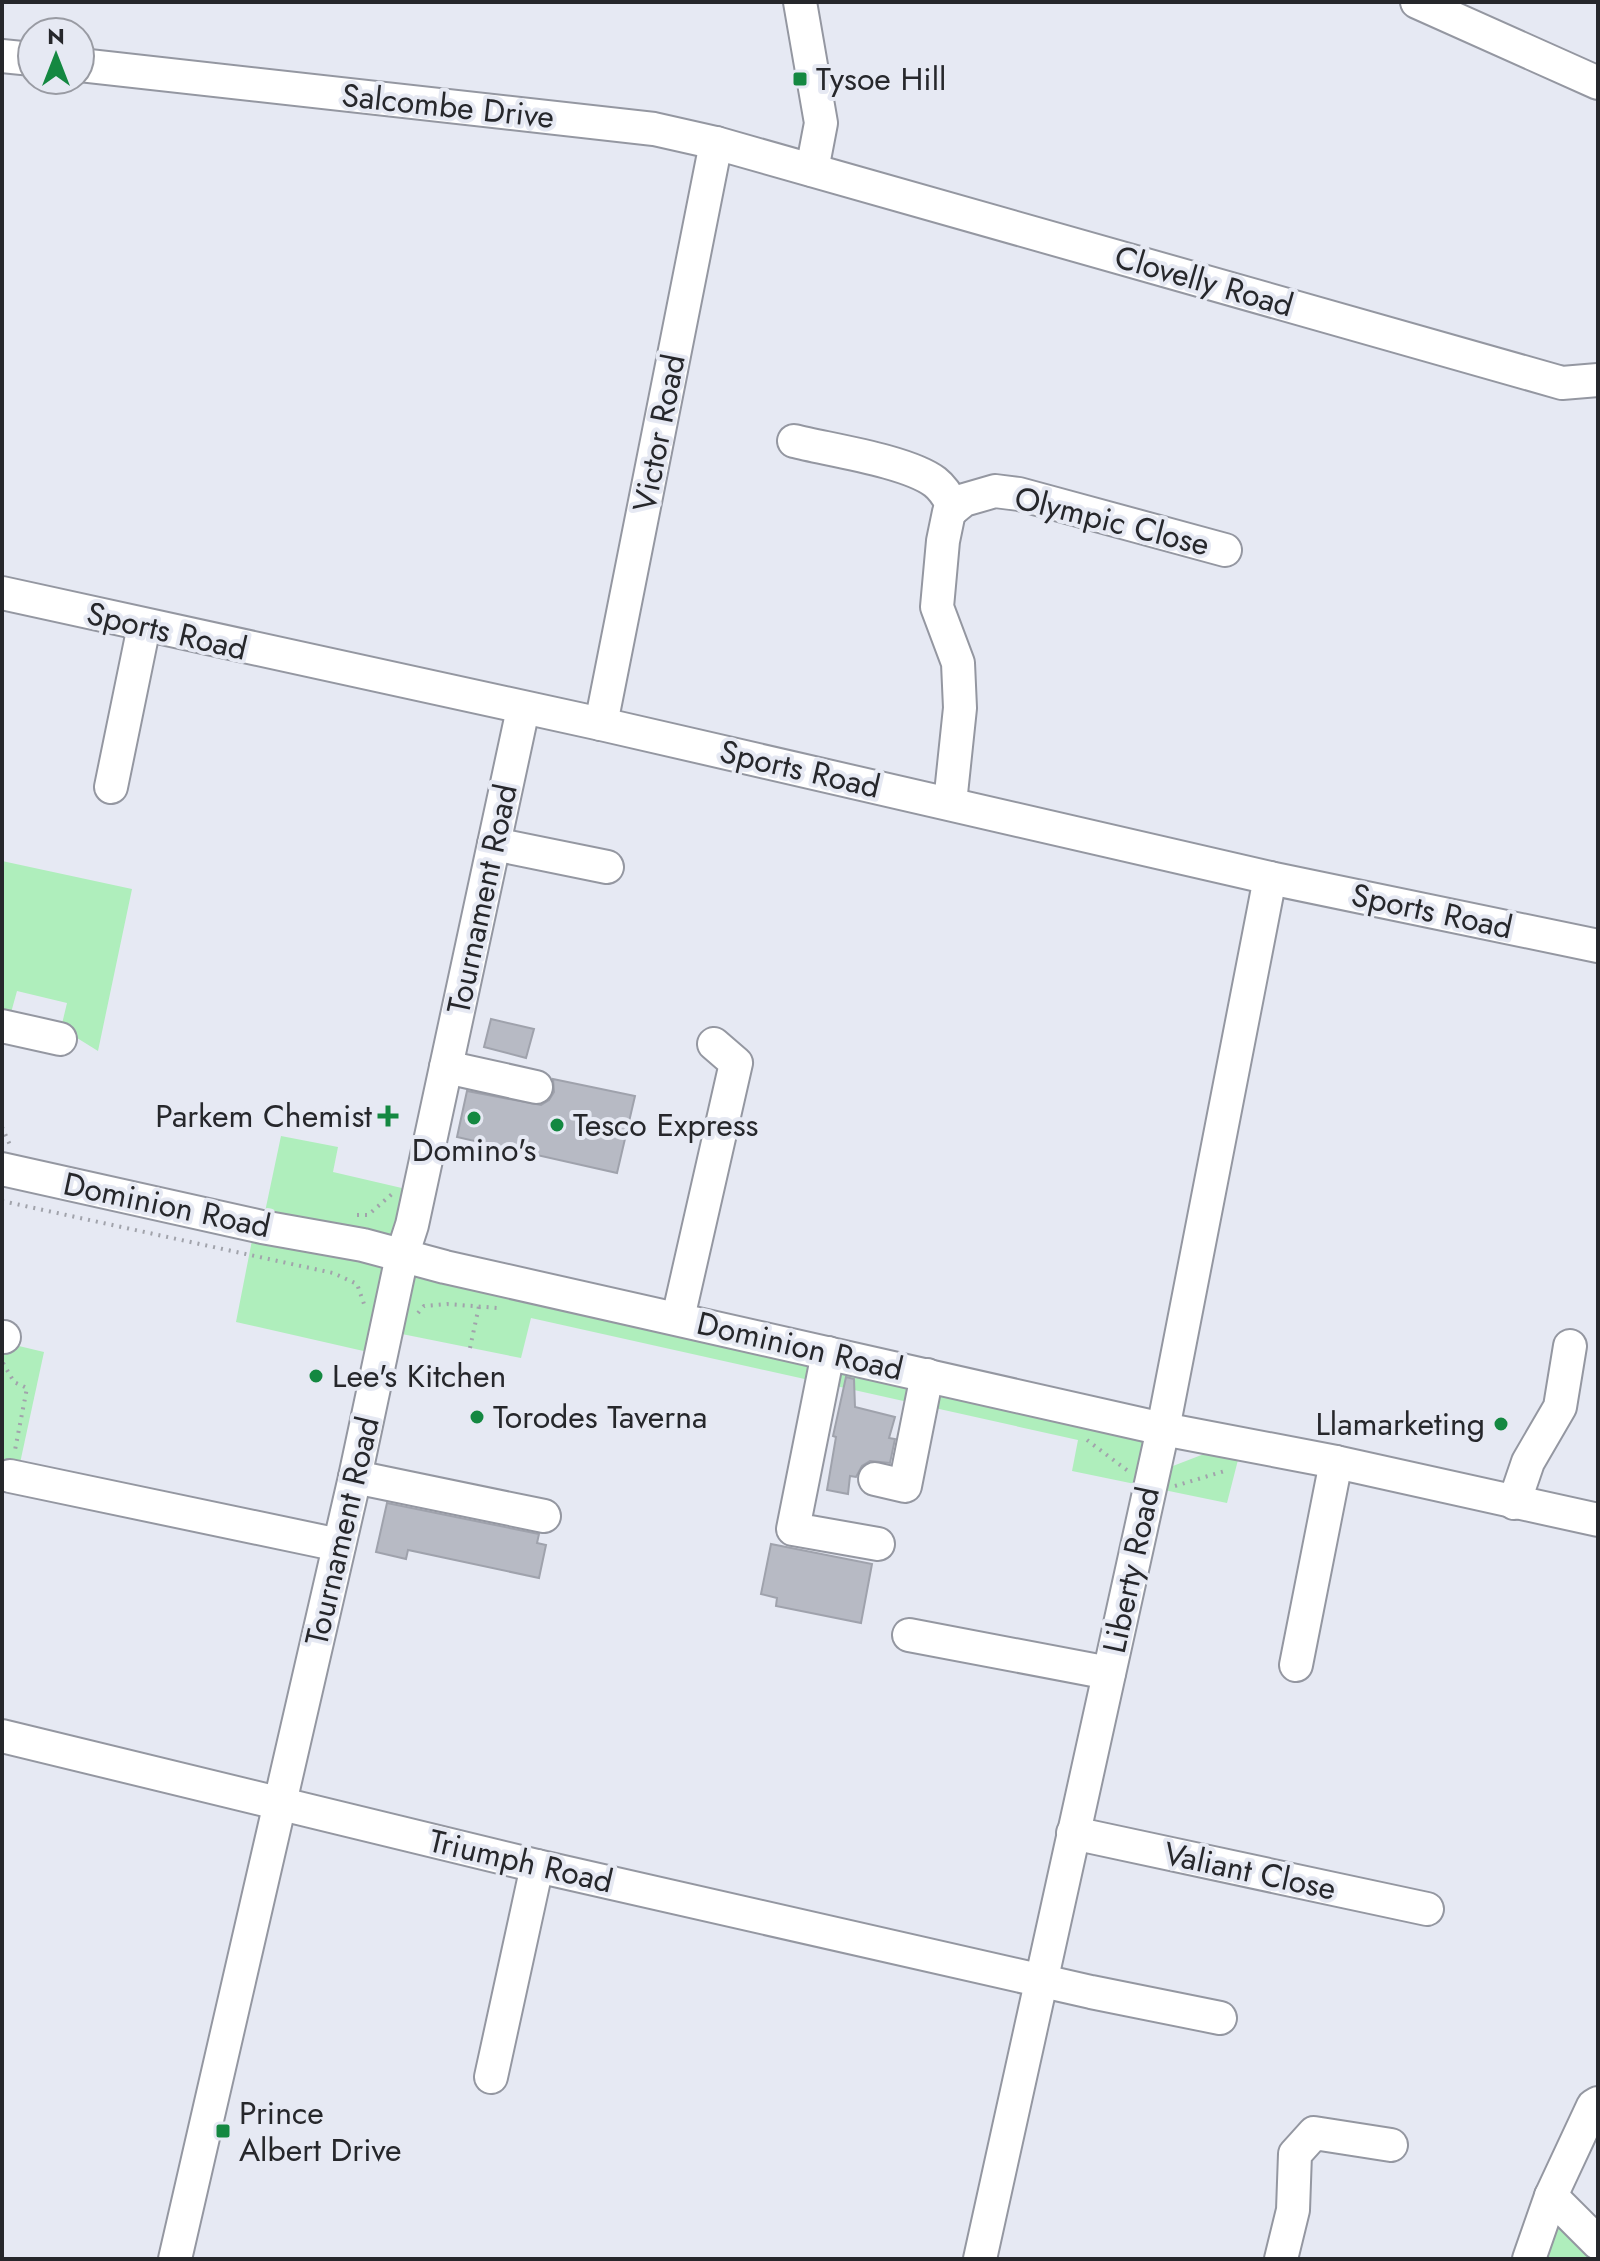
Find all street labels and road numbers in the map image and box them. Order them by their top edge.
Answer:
street label: Salcombe Drive [339,72,557,140]
street label: Clovelly Road [1109,234,1299,328]
street label: Victor Road [621,350,697,516]
street label: Olympic Close [1010,475,1214,567]
street label: Sports Road [82,590,252,672]
street label: Sports Road [715,728,885,810]
street label: Tournament Road [435,780,529,1018]
street label: Sports Road [1347,872,1517,950]
street label: Dominion Road [59,1161,275,1249]
street label: Dominion Road [692,1300,908,1392]
street label: Tournament Road [293,1412,391,1650]
street label: Liberty Road [1091,1483,1171,1657]
street label: Triumph Road [425,1818,617,1904]
street label: Valiant Close [1160,1830,1340,1912]

